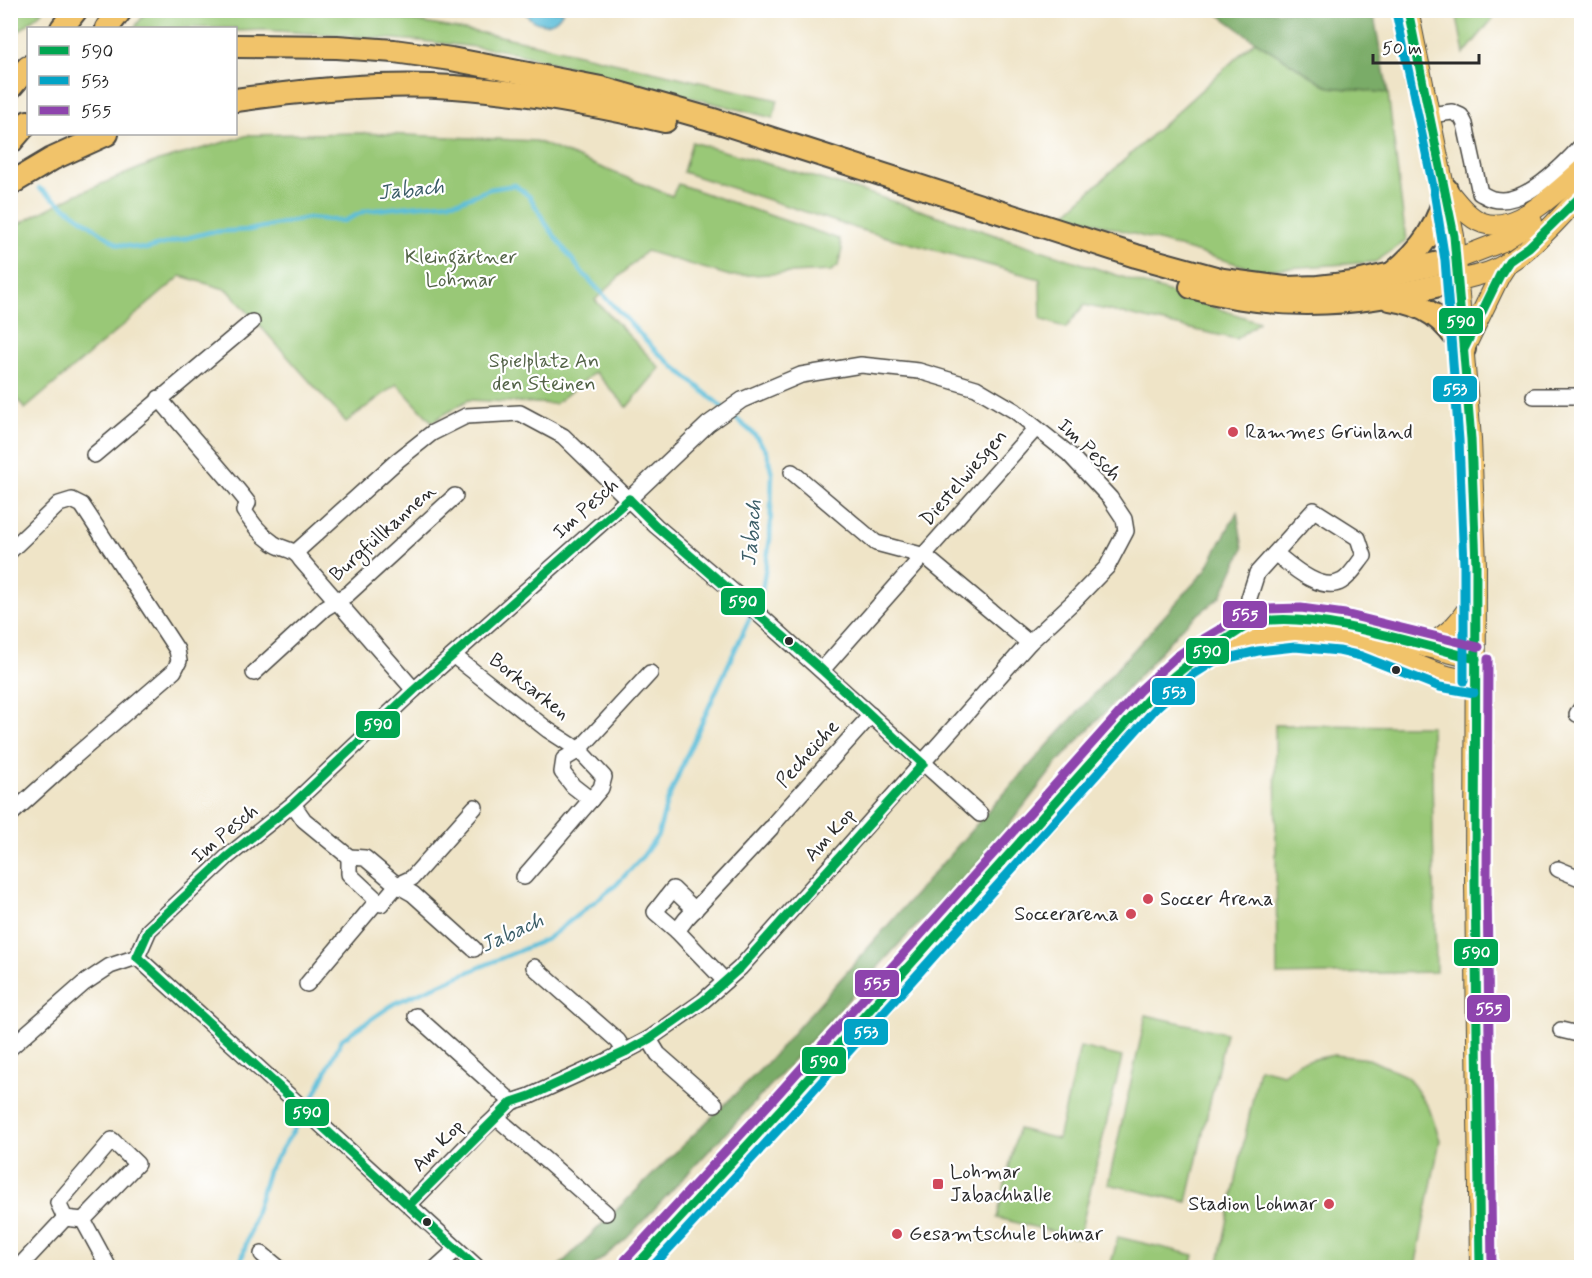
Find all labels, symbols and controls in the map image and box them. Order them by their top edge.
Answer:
legend [27,27,237,135]
scale bar [1373,27,1480,65]
text: 50 m [1382,37,1422,61]
text: 590 [81,40,113,64]
text: 553 [81,70,109,94]
text: 555 [81,100,111,124]
water label: Jabach [377,173,446,207]
park label: Kleingärtner Lohmar [405,244,517,294]
line badge: 590 [1438,307,1484,335]
text: 590 [1447,312,1475,333]
park label: Spielplatz An den Steinen [489,348,599,398]
line badge: 553 [1432,375,1478,403]
text: 553 [1443,380,1468,401]
street label: Im Pesch [1051,413,1127,487]
place label: Rammes Grünland [1245,419,1413,446]
street label: Diestelwiesgen [914,424,1014,532]
marker: Rammes Grünland [1226,425,1240,439]
street label: Im Pesch [547,472,625,546]
street label: Burgfüllkannen [324,478,443,589]
water label: Jabach [735,498,769,567]
line badge: 590 [720,587,766,616]
text: 590 [729,592,757,613]
line badge: 555 [1222,600,1268,629]
text: 555 [1231,605,1259,626]
unlabelled marker [783,635,795,647]
line badge: 590 [1185,637,1230,665]
text: 590 [1193,642,1221,663]
street label: Borksarken [483,647,575,727]
unlabelled marker [1390,664,1402,676]
line badge: 553 [1151,677,1196,706]
text: 553 [1162,683,1187,704]
line badge: 590 [355,710,401,739]
street label: Pecheiche [770,714,846,794]
text: 590 [364,715,392,736]
street label: Im Pesch [186,798,264,870]
street label: Am Kop [799,802,861,868]
place label: Soccer Arena [1160,886,1274,913]
marker: Soccer Arena [1141,892,1155,906]
place label: Soccerarena [1014,901,1119,928]
water label: Jabach [476,906,548,960]
marker: Soccerarena [1124,907,1138,921]
line badge: 590 [1453,938,1499,967]
text: 590 [1462,943,1490,964]
line badge: 555 [854,969,900,998]
text: 555 [863,974,891,995]
line badge: 555 [1466,994,1511,1023]
text: 555 [1475,999,1503,1020]
line badge: 553 [843,1018,889,1046]
text: 553 [854,1023,879,1044]
line badge: 590 [801,1046,847,1075]
text: 590 [810,1052,838,1073]
line badge: 590 [284,1098,330,1127]
text: 590 [293,1103,321,1124]
street label: Am Kop [406,1114,470,1178]
place label: Lohmar Jabachhalle [950,1159,1052,1209]
marker: Lohmar Jabachhalle [931,1177,945,1191]
place label: Stadion Lohmar [1188,1191,1318,1218]
marker: Stadion Lohmar [1322,1197,1336,1211]
unlabelled marker [421,1216,433,1228]
place label: Gesamtschule Lohmar [909,1221,1104,1248]
marker: Gesamtschule Lohmar [890,1227,904,1241]

